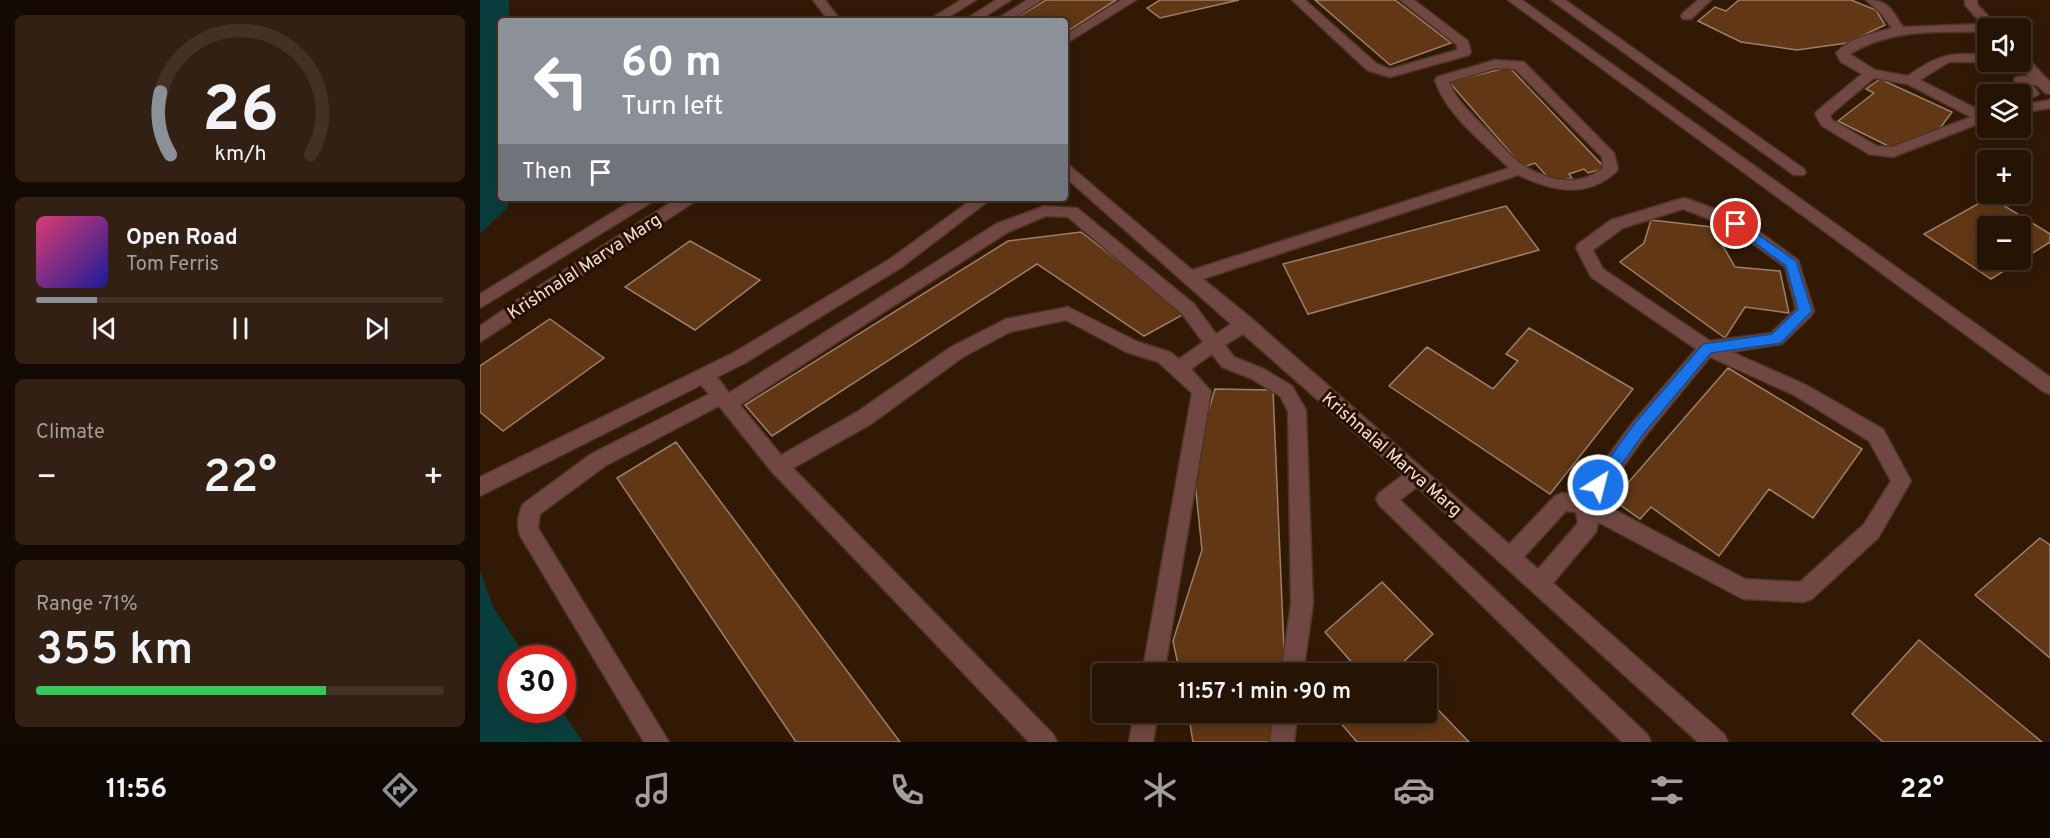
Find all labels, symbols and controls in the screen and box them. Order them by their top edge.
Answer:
map controls [1977,18,2031,270]
button: sound [1977,18,2031,72]
text: 60 m [621,38,722,91]
icon: left [522,42,600,120]
text: 26 [202,75,278,154]
button: layers [1977,84,2031,138]
text: Turn left [621,90,723,124]
text: km/h [214,142,266,169]
button: + [1977,150,2031,204]
icon: arrive [584,156,617,189]
text: Then [522,159,572,186]
pin [1710,198,1761,249]
icon: arrive [1719,207,1752,240]
street label: Krishnalal Marva Marg [504,209,666,326]
button: − [1977,216,2031,270]
text: Open Road [126,225,238,252]
text: Tom Ferris [126,252,219,278]
icon: previous [88,312,121,345]
icon: pause [224,312,257,345]
icon: next [360,312,393,345]
street label: Krishnalal Marva Marg [1316,388,1466,522]
text: Climate [36,420,105,446]
text: 22° [203,451,277,508]
position arrow [1566,453,1630,517]
text: − [36,458,57,500]
text: + [423,458,444,500]
text: Range · 71% [36,592,138,618]
text: 355 km [36,623,193,680]
speed limit sign: 30 [498,645,576,723]
text: 11:57 · 1 min · 90 m [1178,679,1351,706]
icon: directions [379,769,421,811]
icon: music [632,769,674,811]
icon: phone [886,769,928,811]
icon: climate [1139,769,1181,811]
icon: car [1393,769,1435,811]
icon: filters [1646,769,1688,811]
text: 11:56 [106,773,167,807]
text: 22° [1900,773,1944,807]

